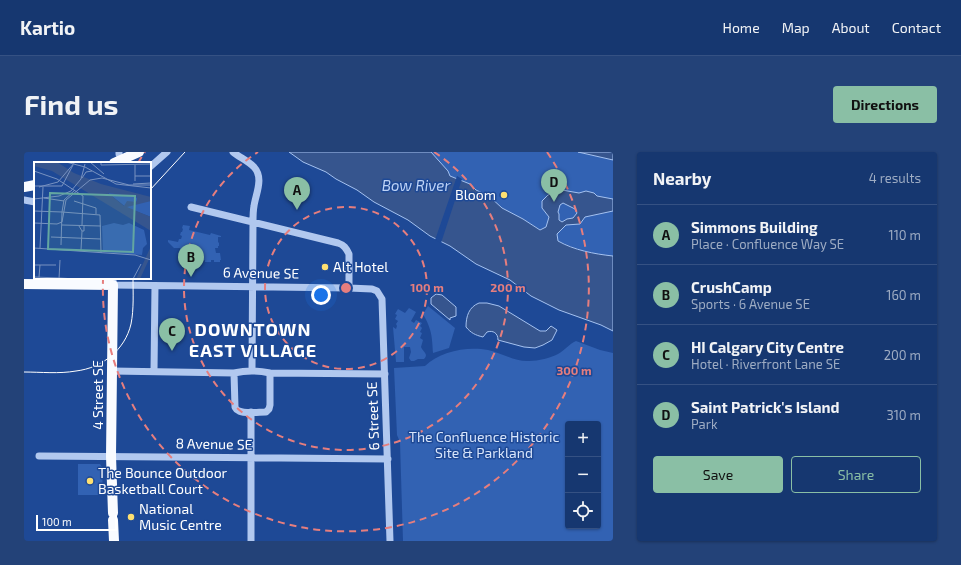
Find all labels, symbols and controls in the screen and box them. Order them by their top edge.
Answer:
text: Kartio [20,16,75,39]
text: Home [723,19,760,36]
text: Map [782,19,810,36]
text: About [832,19,870,36]
text: Contact [892,19,941,36]
button: Directions [833,86,937,123]
text: Find us [24,87,118,121]
inset map [34,162,151,279]
text: Nearby [653,168,711,188]
pin: D [541,169,567,202]
text: 4 results [869,170,921,186]
water label: Bow River [382,176,451,194]
pin: A [284,177,310,210]
place label: Bloom [455,186,496,203]
marker: Bloom [499,190,509,200]
text: Simmons Building [691,218,818,236]
text: A [662,227,670,243]
text: 110 m [889,227,921,243]
text: Place · Confluence Way SE [691,236,844,252]
pin: B [178,244,204,277]
place label: Alt Hotel [333,258,389,275]
marker: Alt Hotel [320,262,330,272]
street label: 6 Avenue SE [223,263,300,282]
text: CrushCamp [691,278,772,296]
text: 100 m [410,280,444,294]
text: 200 m [490,280,526,294]
centre of rings [339,281,353,295]
your location [311,285,331,305]
text: B [662,287,670,303]
text: 160 m [886,287,921,303]
text: Sports · 6 Avenue SE [691,296,810,312]
pin: C [159,318,185,351]
district label: DOWNTOWN EAST VILLAGE [189,318,317,361]
text: HI Calgary City Centre [691,338,844,356]
text: C [662,347,670,363]
text: 200 m [884,347,921,363]
text: Hotel · Riverfront Lane SE [691,356,840,372]
street label: 4 Street SE [89,360,106,430]
text: 300 m [556,363,592,377]
street label: 6 Street SE [363,381,382,451]
text: Saint Patrick's Island [691,398,840,416]
text: D [662,407,670,423]
text: 310 m [886,407,921,423]
text: Park [691,416,718,432]
map controls [565,421,601,529]
button: + [565,421,601,457]
park label: The Confluence Historic Site & Parkland [409,428,559,461]
street label: 8 Avenue SE [175,434,253,453]
button: Save [653,456,783,493]
button: Share [791,456,921,493]
button: − [565,457,601,493]
place label: The Bounce Outdoor Basketball Court [98,464,228,497]
marker: The Bounce Outdoor Basketball Court [85,476,95,486]
button: locate [565,493,601,529]
place label: National Music Centre [139,500,222,533]
marker: National Music Centre [126,512,136,522]
scale bar [36,513,117,532]
text: 100 m [42,515,72,528]

